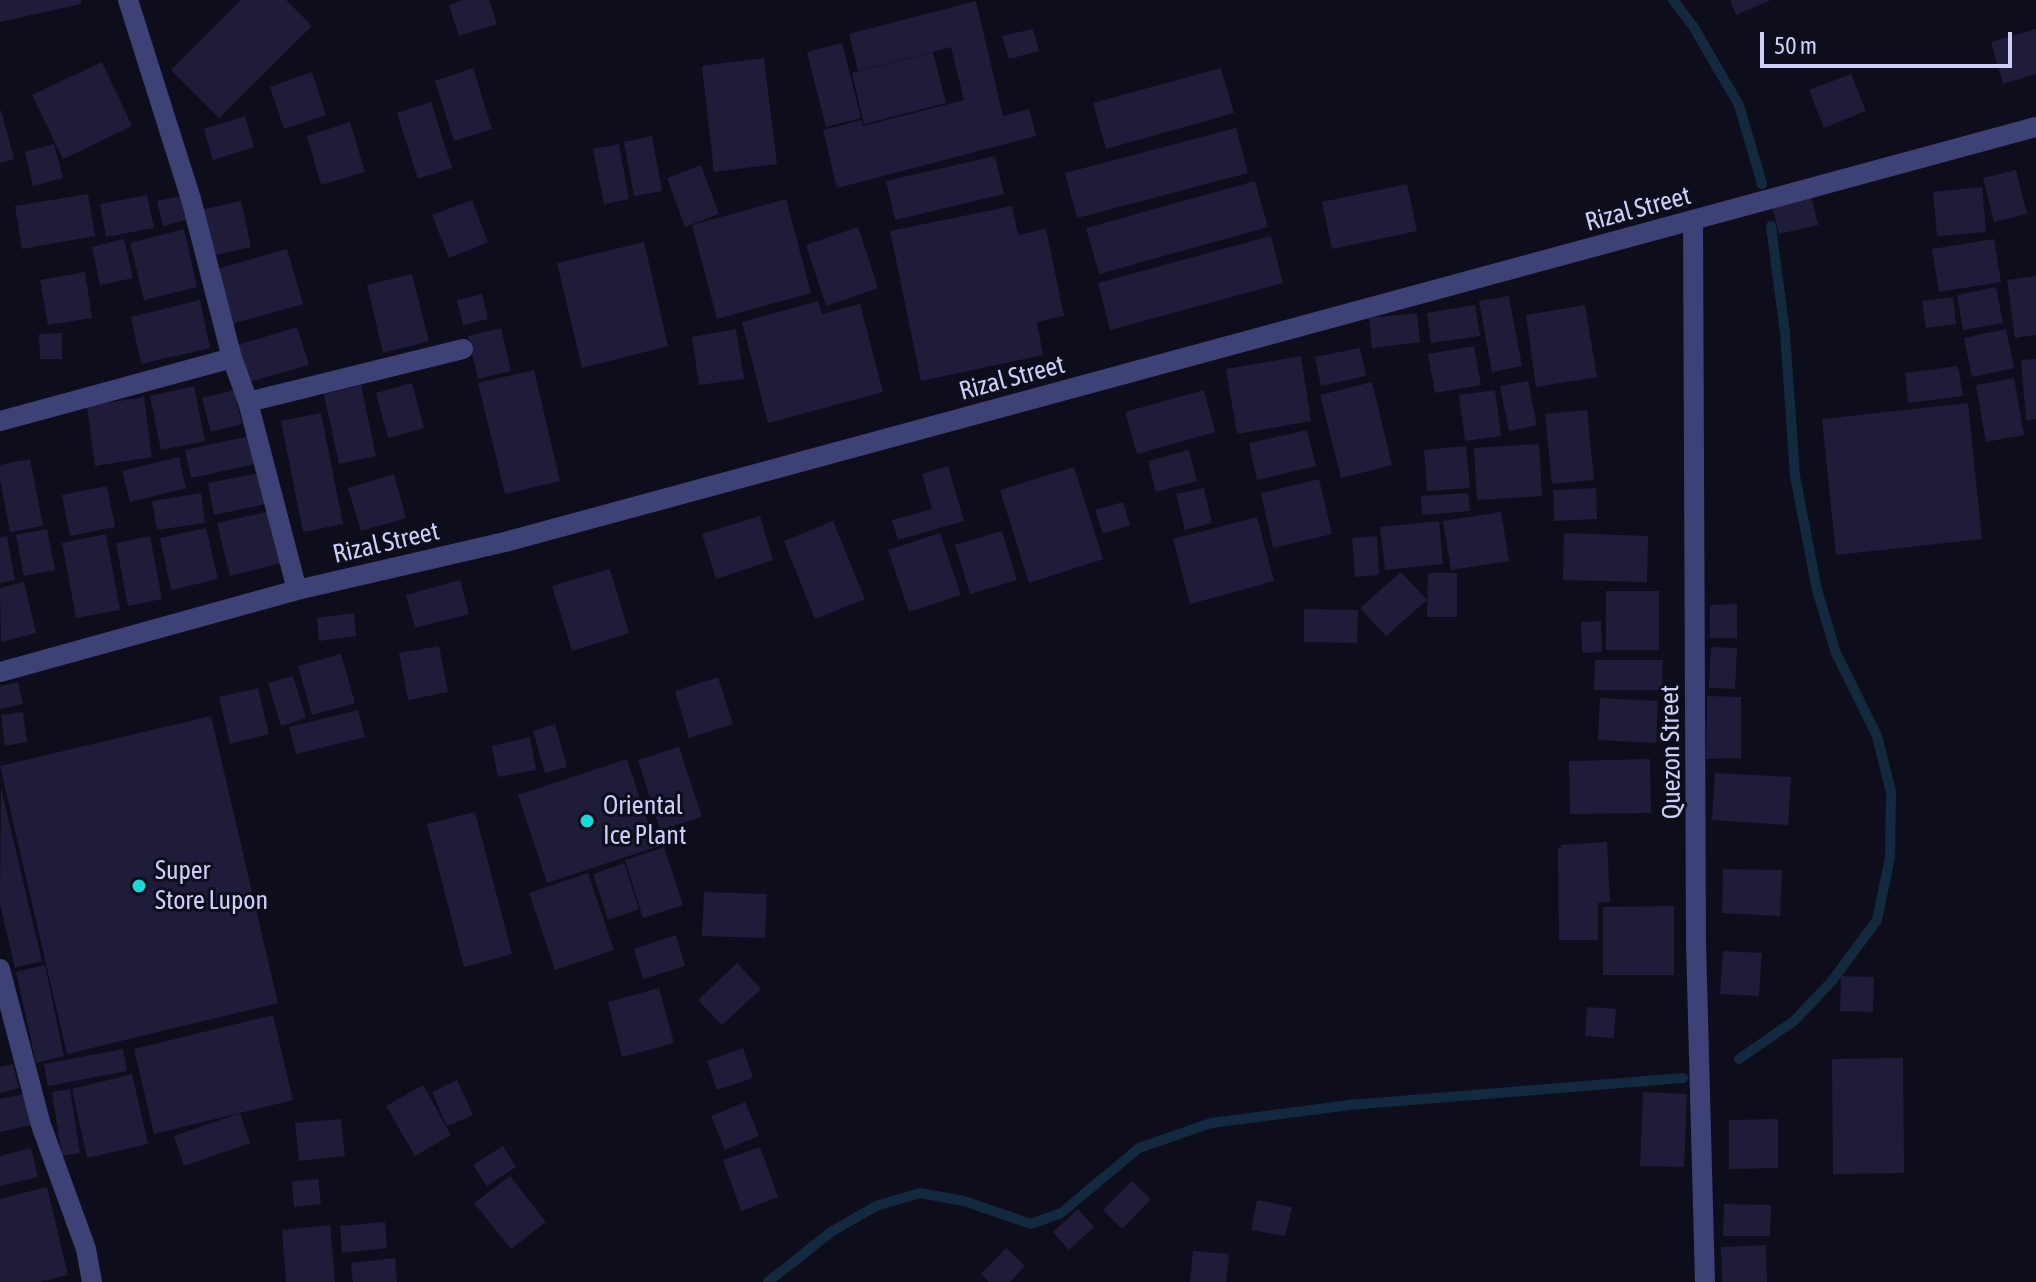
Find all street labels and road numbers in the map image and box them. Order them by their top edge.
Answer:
street label: Rizal Street [1582,180,1694,238]
street label: Rizal Street [956,349,1068,407]
street label: Rizal Street [330,516,442,570]
street label: Quezon Street [1654,685,1688,819]

